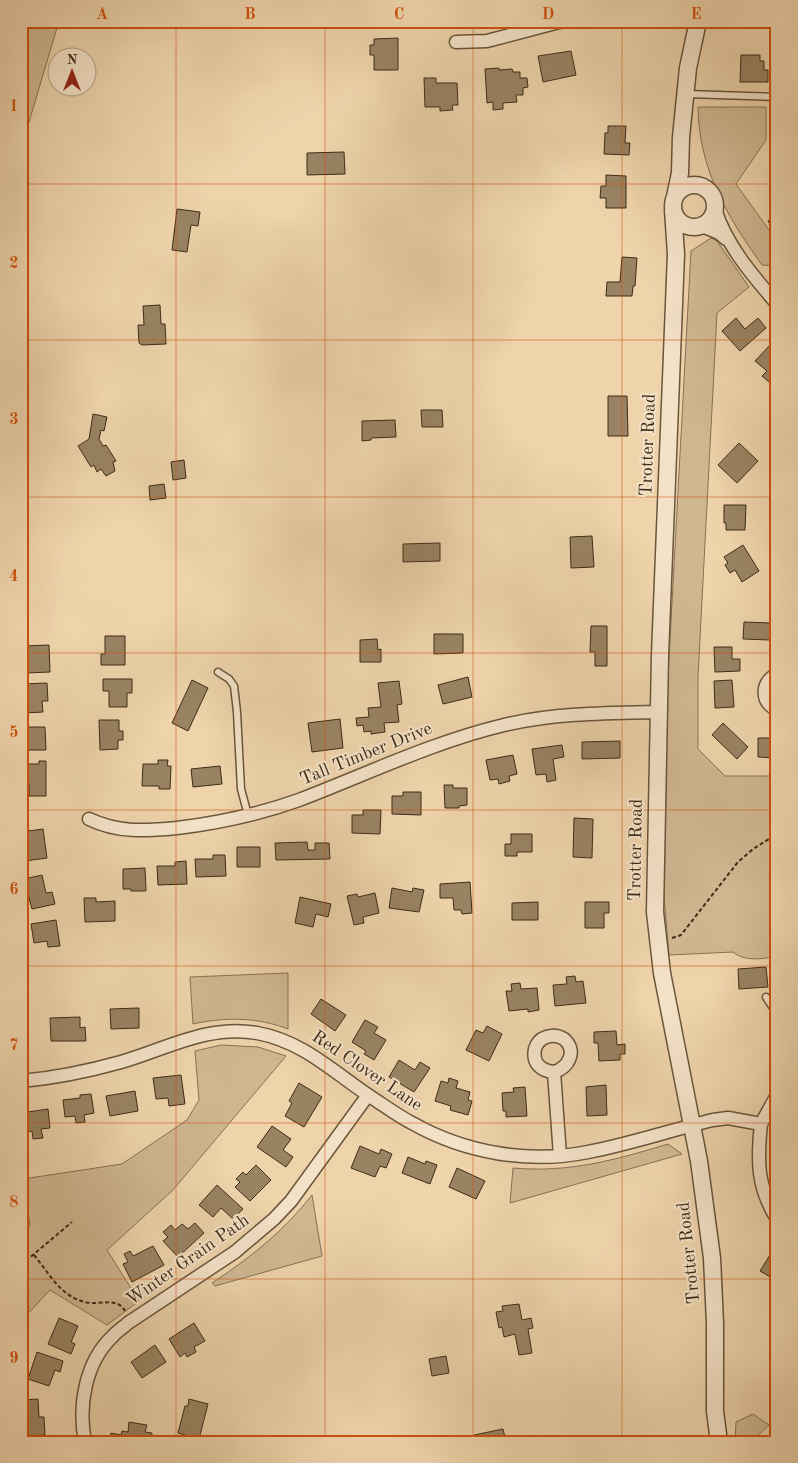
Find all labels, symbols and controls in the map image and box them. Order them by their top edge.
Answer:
text: A [96,7,108,23]
text: B [244,7,256,23]
text: C [394,7,404,23]
text: D [542,7,554,23]
text: E [690,7,702,23]
north arrow [48,48,98,98]
text: N [67,53,78,67]
text: 1 [9,99,19,115]
text: 2 [9,256,19,272]
street label: Trotter Road [637,393,659,497]
text: 3 [9,412,19,428]
text: 4 [9,569,19,585]
street label: Tall Timber Drive [297,719,435,789]
text: 5 [9,725,19,741]
street label: Trotter Road [626,799,646,901]
text: 6 [9,882,19,898]
street label: Red Clover Lane [308,1027,426,1115]
text: 7 [9,1038,19,1054]
text: 8 [9,1195,19,1211]
street label: Trotter Road [675,1201,703,1305]
street label: Winter Grain Path [123,1211,253,1309]
text: 9 [9,1351,19,1367]

